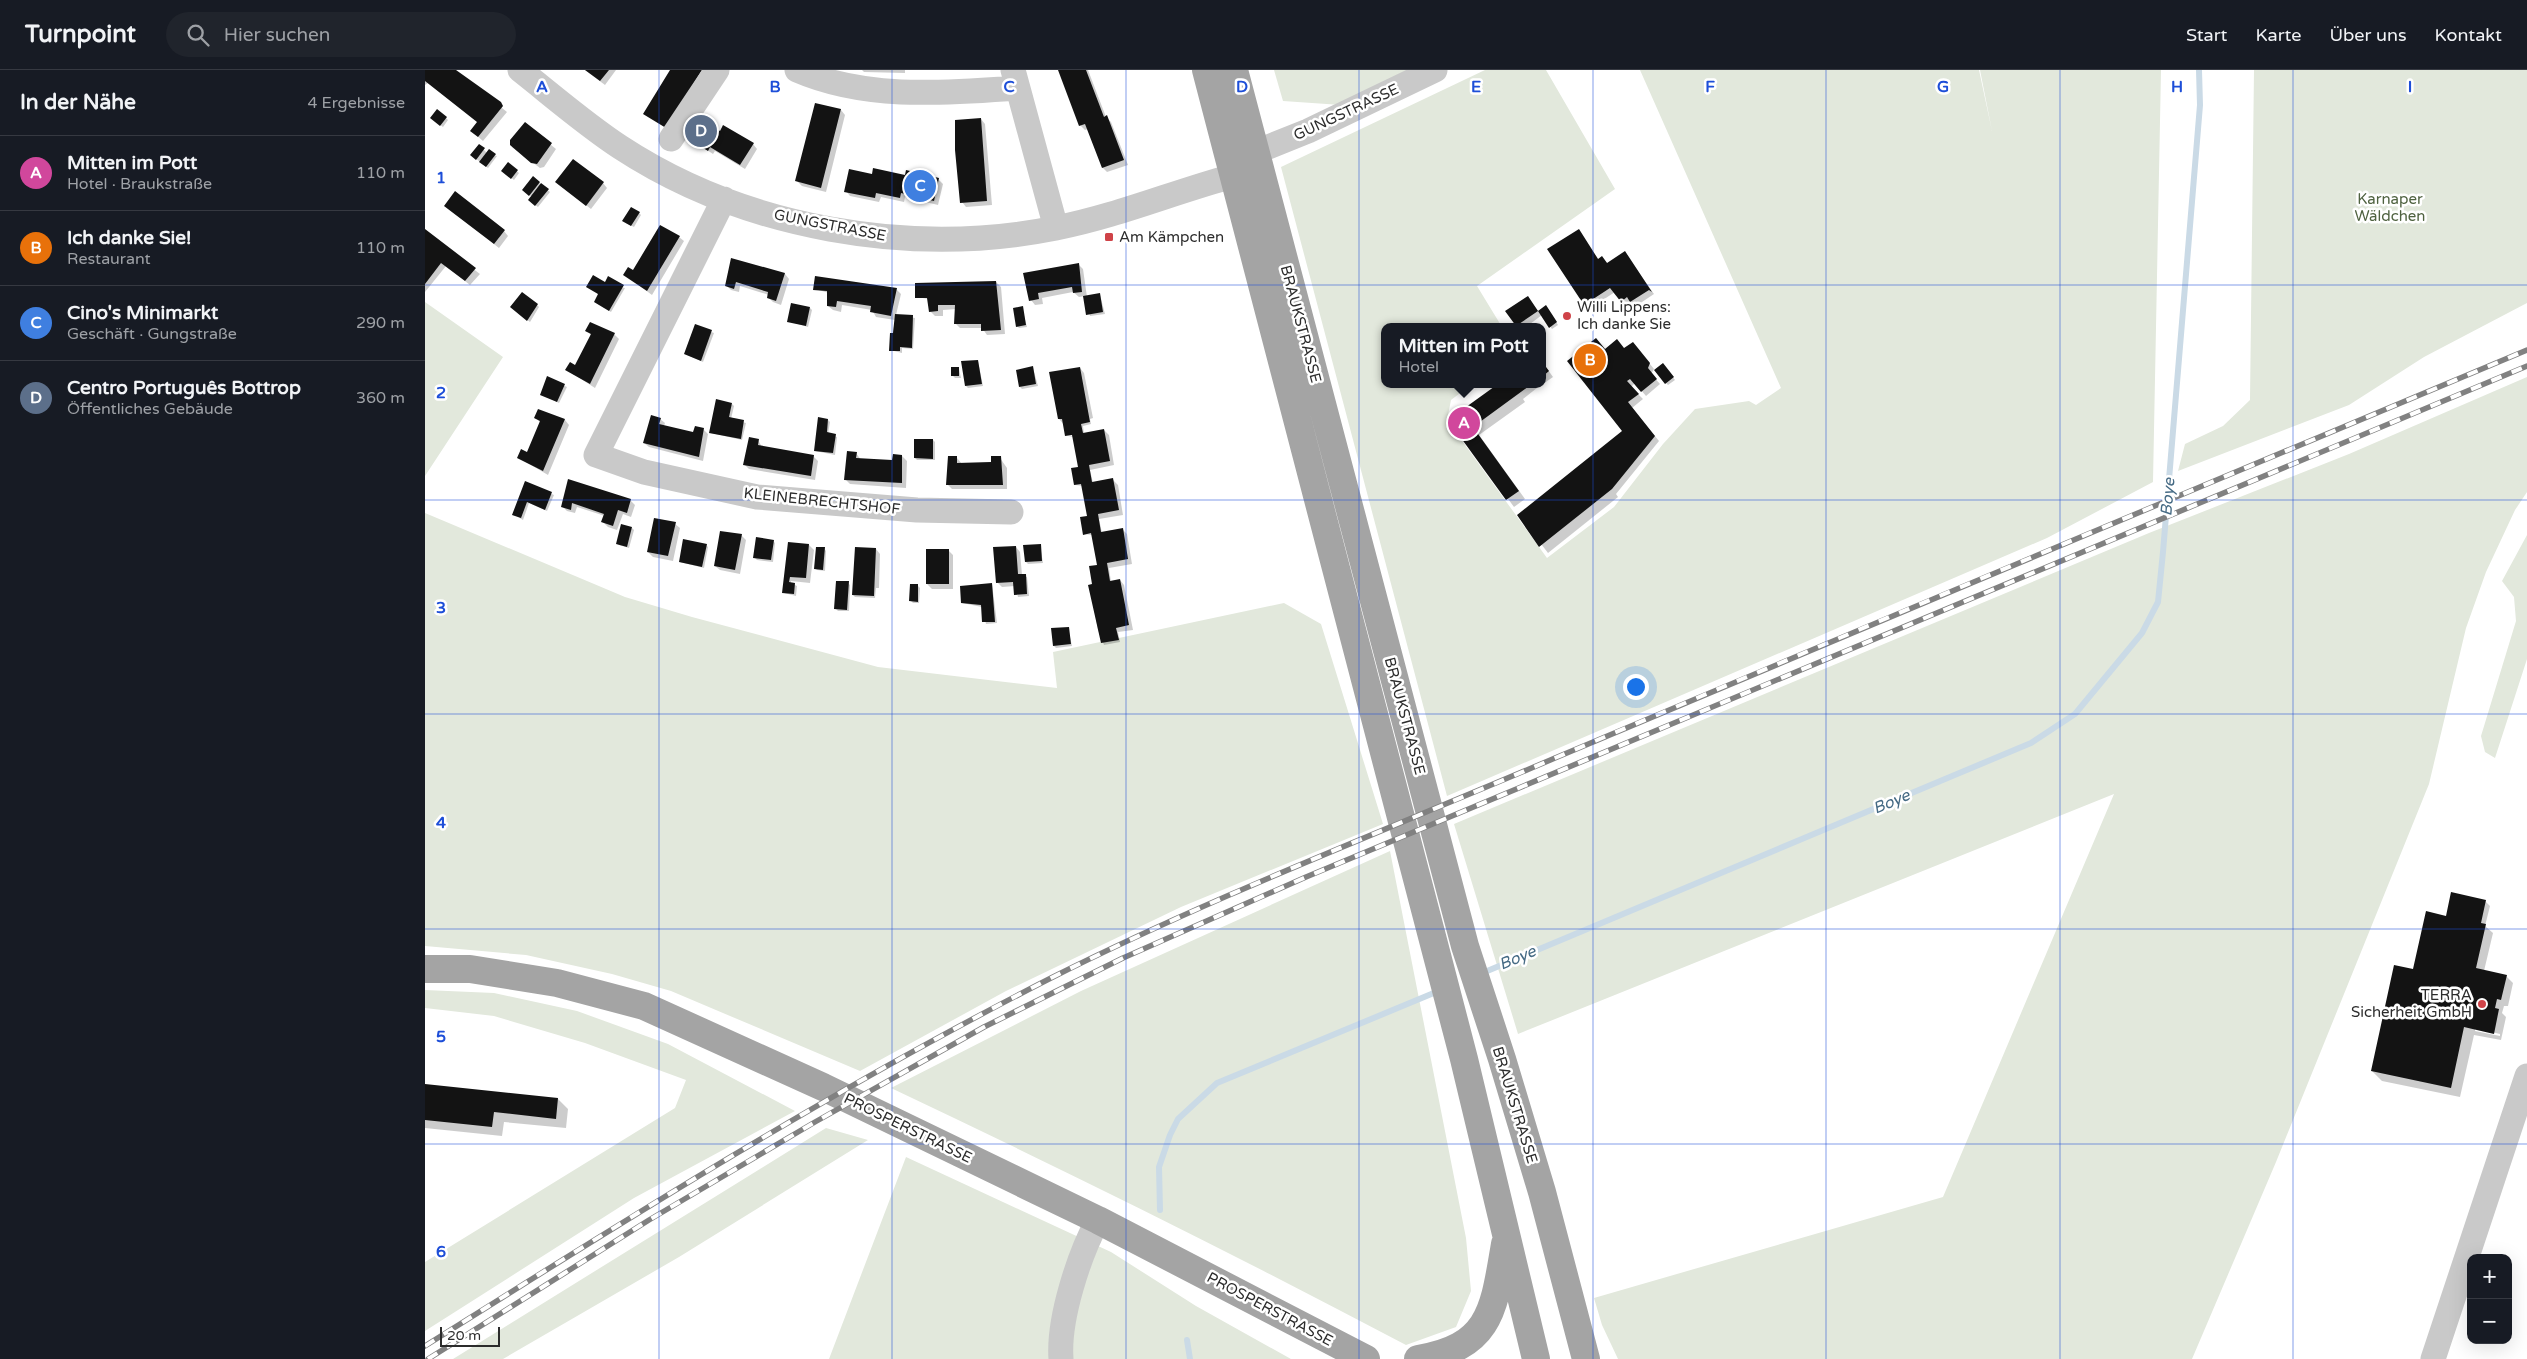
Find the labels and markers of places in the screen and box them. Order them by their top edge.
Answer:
pin: D [685,112,717,150]
pin: C [904,167,936,205]
place label: Am Kämpchen [1119,228,1224,246]
marker: Am Kämpchen [1103,231,1115,243]
place label: Willi Lippens: Ich danke Sie [1577,298,1671,333]
marker: Willi Lippens: Ich danke Sie [1561,310,1573,322]
pin: B [1574,341,1606,379]
pin: A [1448,404,1480,442]
place label: TERRA Sicherheit GmbH [2351,986,2472,1021]
marker: TERRA Sicherheit GmbH [2476,998,2488,1010]

